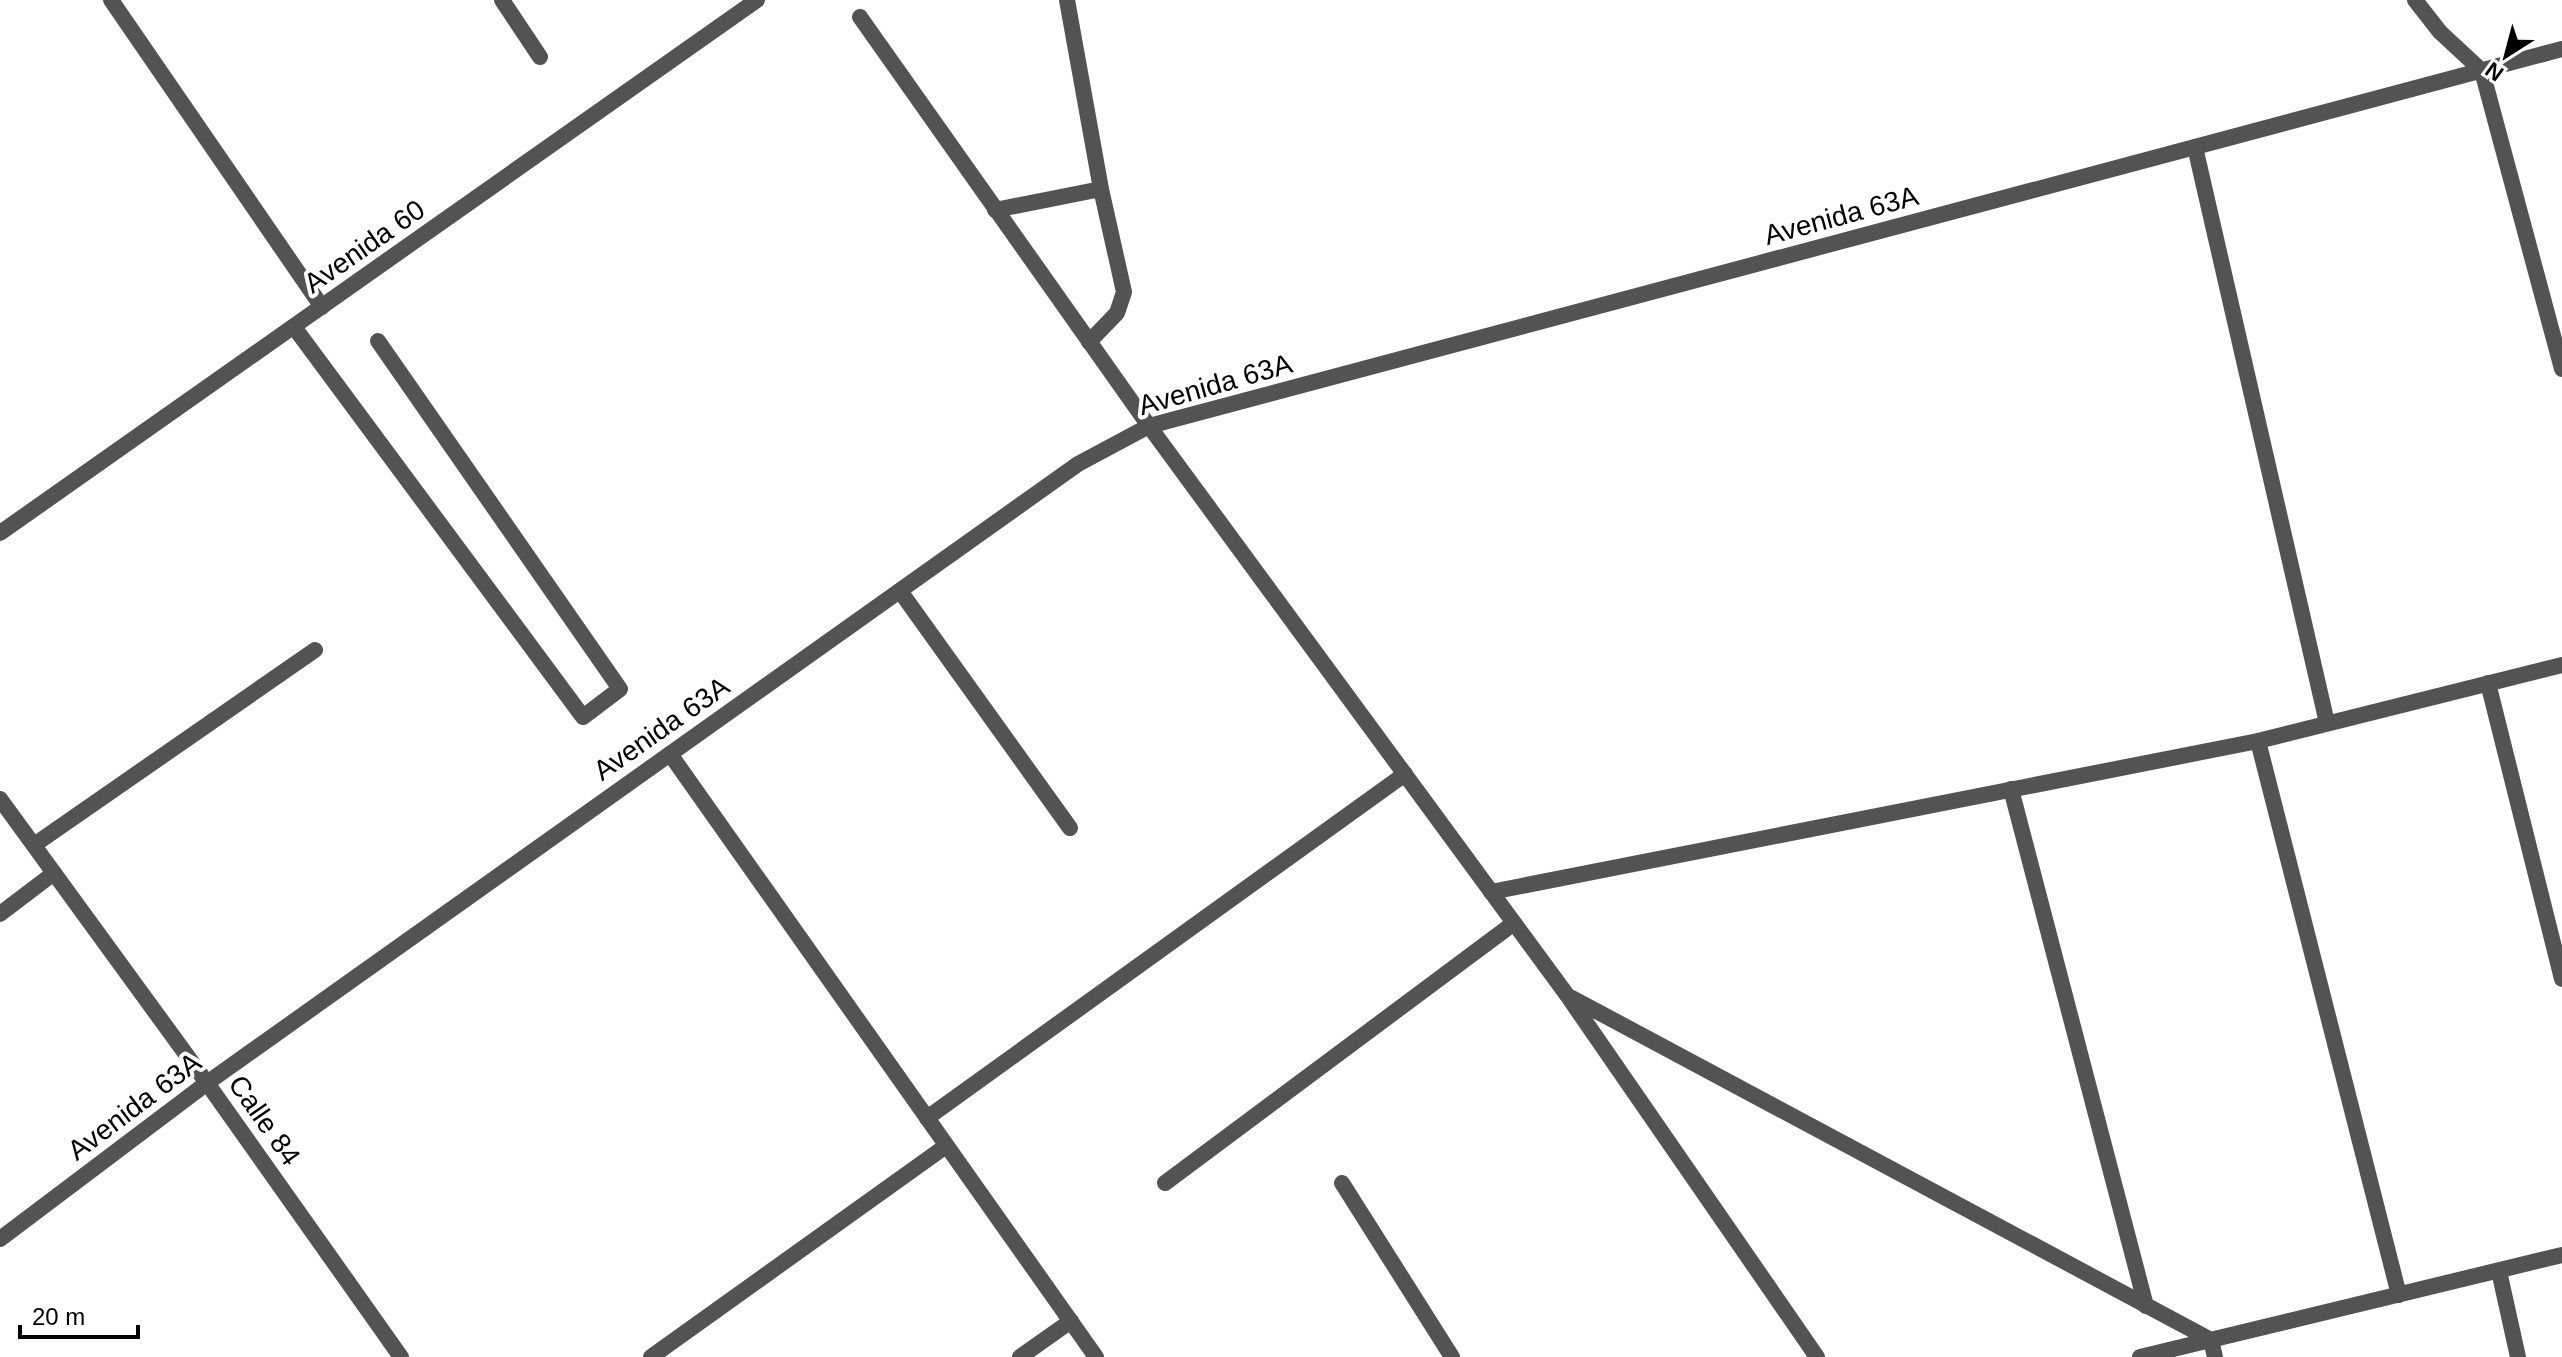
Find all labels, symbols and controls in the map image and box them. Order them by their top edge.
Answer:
north arrow [2466,16,2546,96]
text: N [2481,57,2508,87]
street label: Avenida 63A [1761,180,1922,251]
street label: Avenida 60 [298,194,430,299]
street label: Avenida 63A [1135,348,1296,421]
street label: Avenida 63A [588,670,735,786]
street label: Avenida 63A [62,1046,207,1166]
street label: Calle 84 [222,1069,307,1171]
scale bar [20,1289,138,1339]
text: 20 m [32,1303,85,1330]

